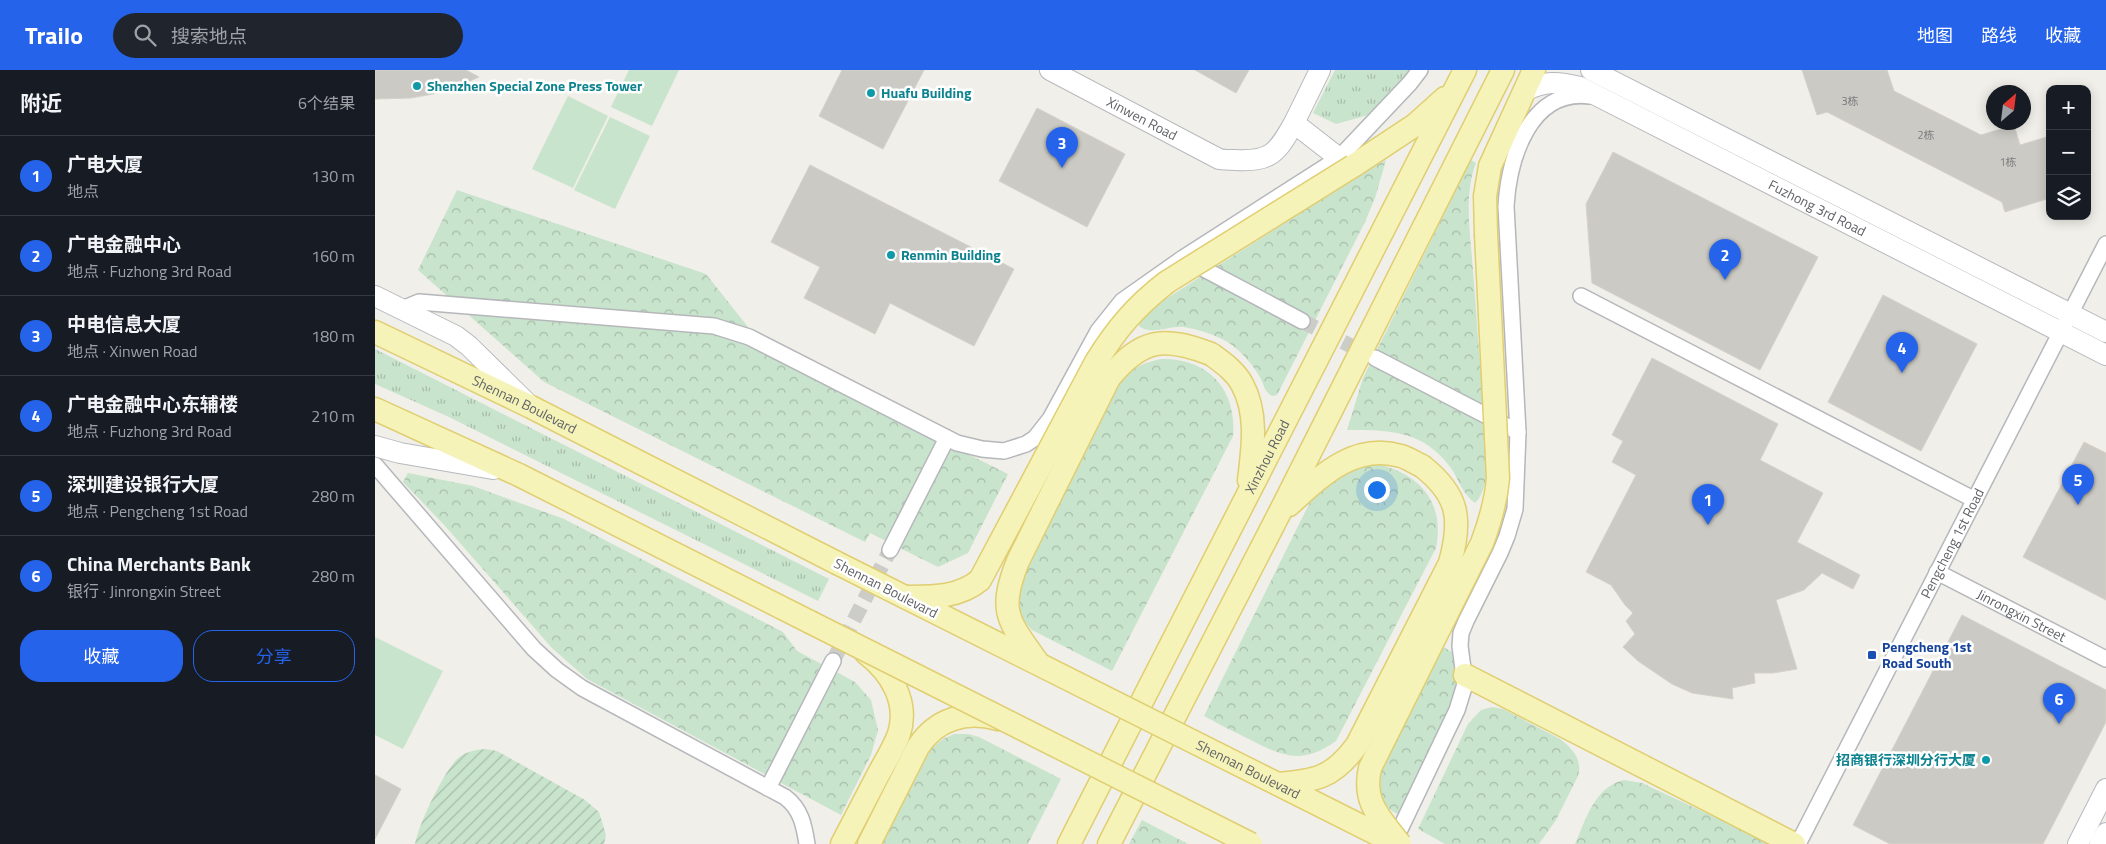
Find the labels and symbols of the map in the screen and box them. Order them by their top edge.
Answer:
place label: Shenzhen Special Zone Press Tower [427,75,642,96]
marker: Shenzhen Special Zone Press Tower [411,80,423,92]
place label: Huafu Building [881,82,972,103]
north arrow [1986,85,2031,130]
marker: Huafu Building [865,87,877,99]
street label: Xinwen Road [1103,91,1181,145]
house number: 3栋 [1841,93,1859,109]
pin: 3 [1046,127,1078,168]
house number: 2栋 [1917,127,1935,143]
house number: 1栋 [1999,154,2017,170]
street label: Fuzhong 3rd Road [1765,174,1870,241]
pin: 2 [1709,239,1741,280]
place label: Renmin Building [901,244,1001,265]
marker: Renmin Building [885,249,897,261]
pin: 4 [1886,332,1918,373]
street label: Shennan Boulevard [469,369,581,439]
street label: Xinzhou Road [1239,416,1294,497]
pin: 5 [2062,464,2094,505]
your location [1364,477,1390,503]
pin: 1 [1692,484,1724,525]
street label: Pengcheng 1st Road [1915,484,1989,602]
street label: Shennan Boulevard [831,552,942,623]
street label: Jinrongxin Street [1973,583,2070,647]
place label: Pengcheng 1st Road South [1882,636,1972,673]
marker: Pengcheng 1st Road South [1866,649,1878,661]
pin: 6 [2043,683,2075,724]
street label: Shennan Boulevard [1193,734,1304,804]
place label: 招商银行深圳分行大厦 [1836,749,1976,770]
marker: 招商银行深圳分行大厦 [1980,754,1992,766]

